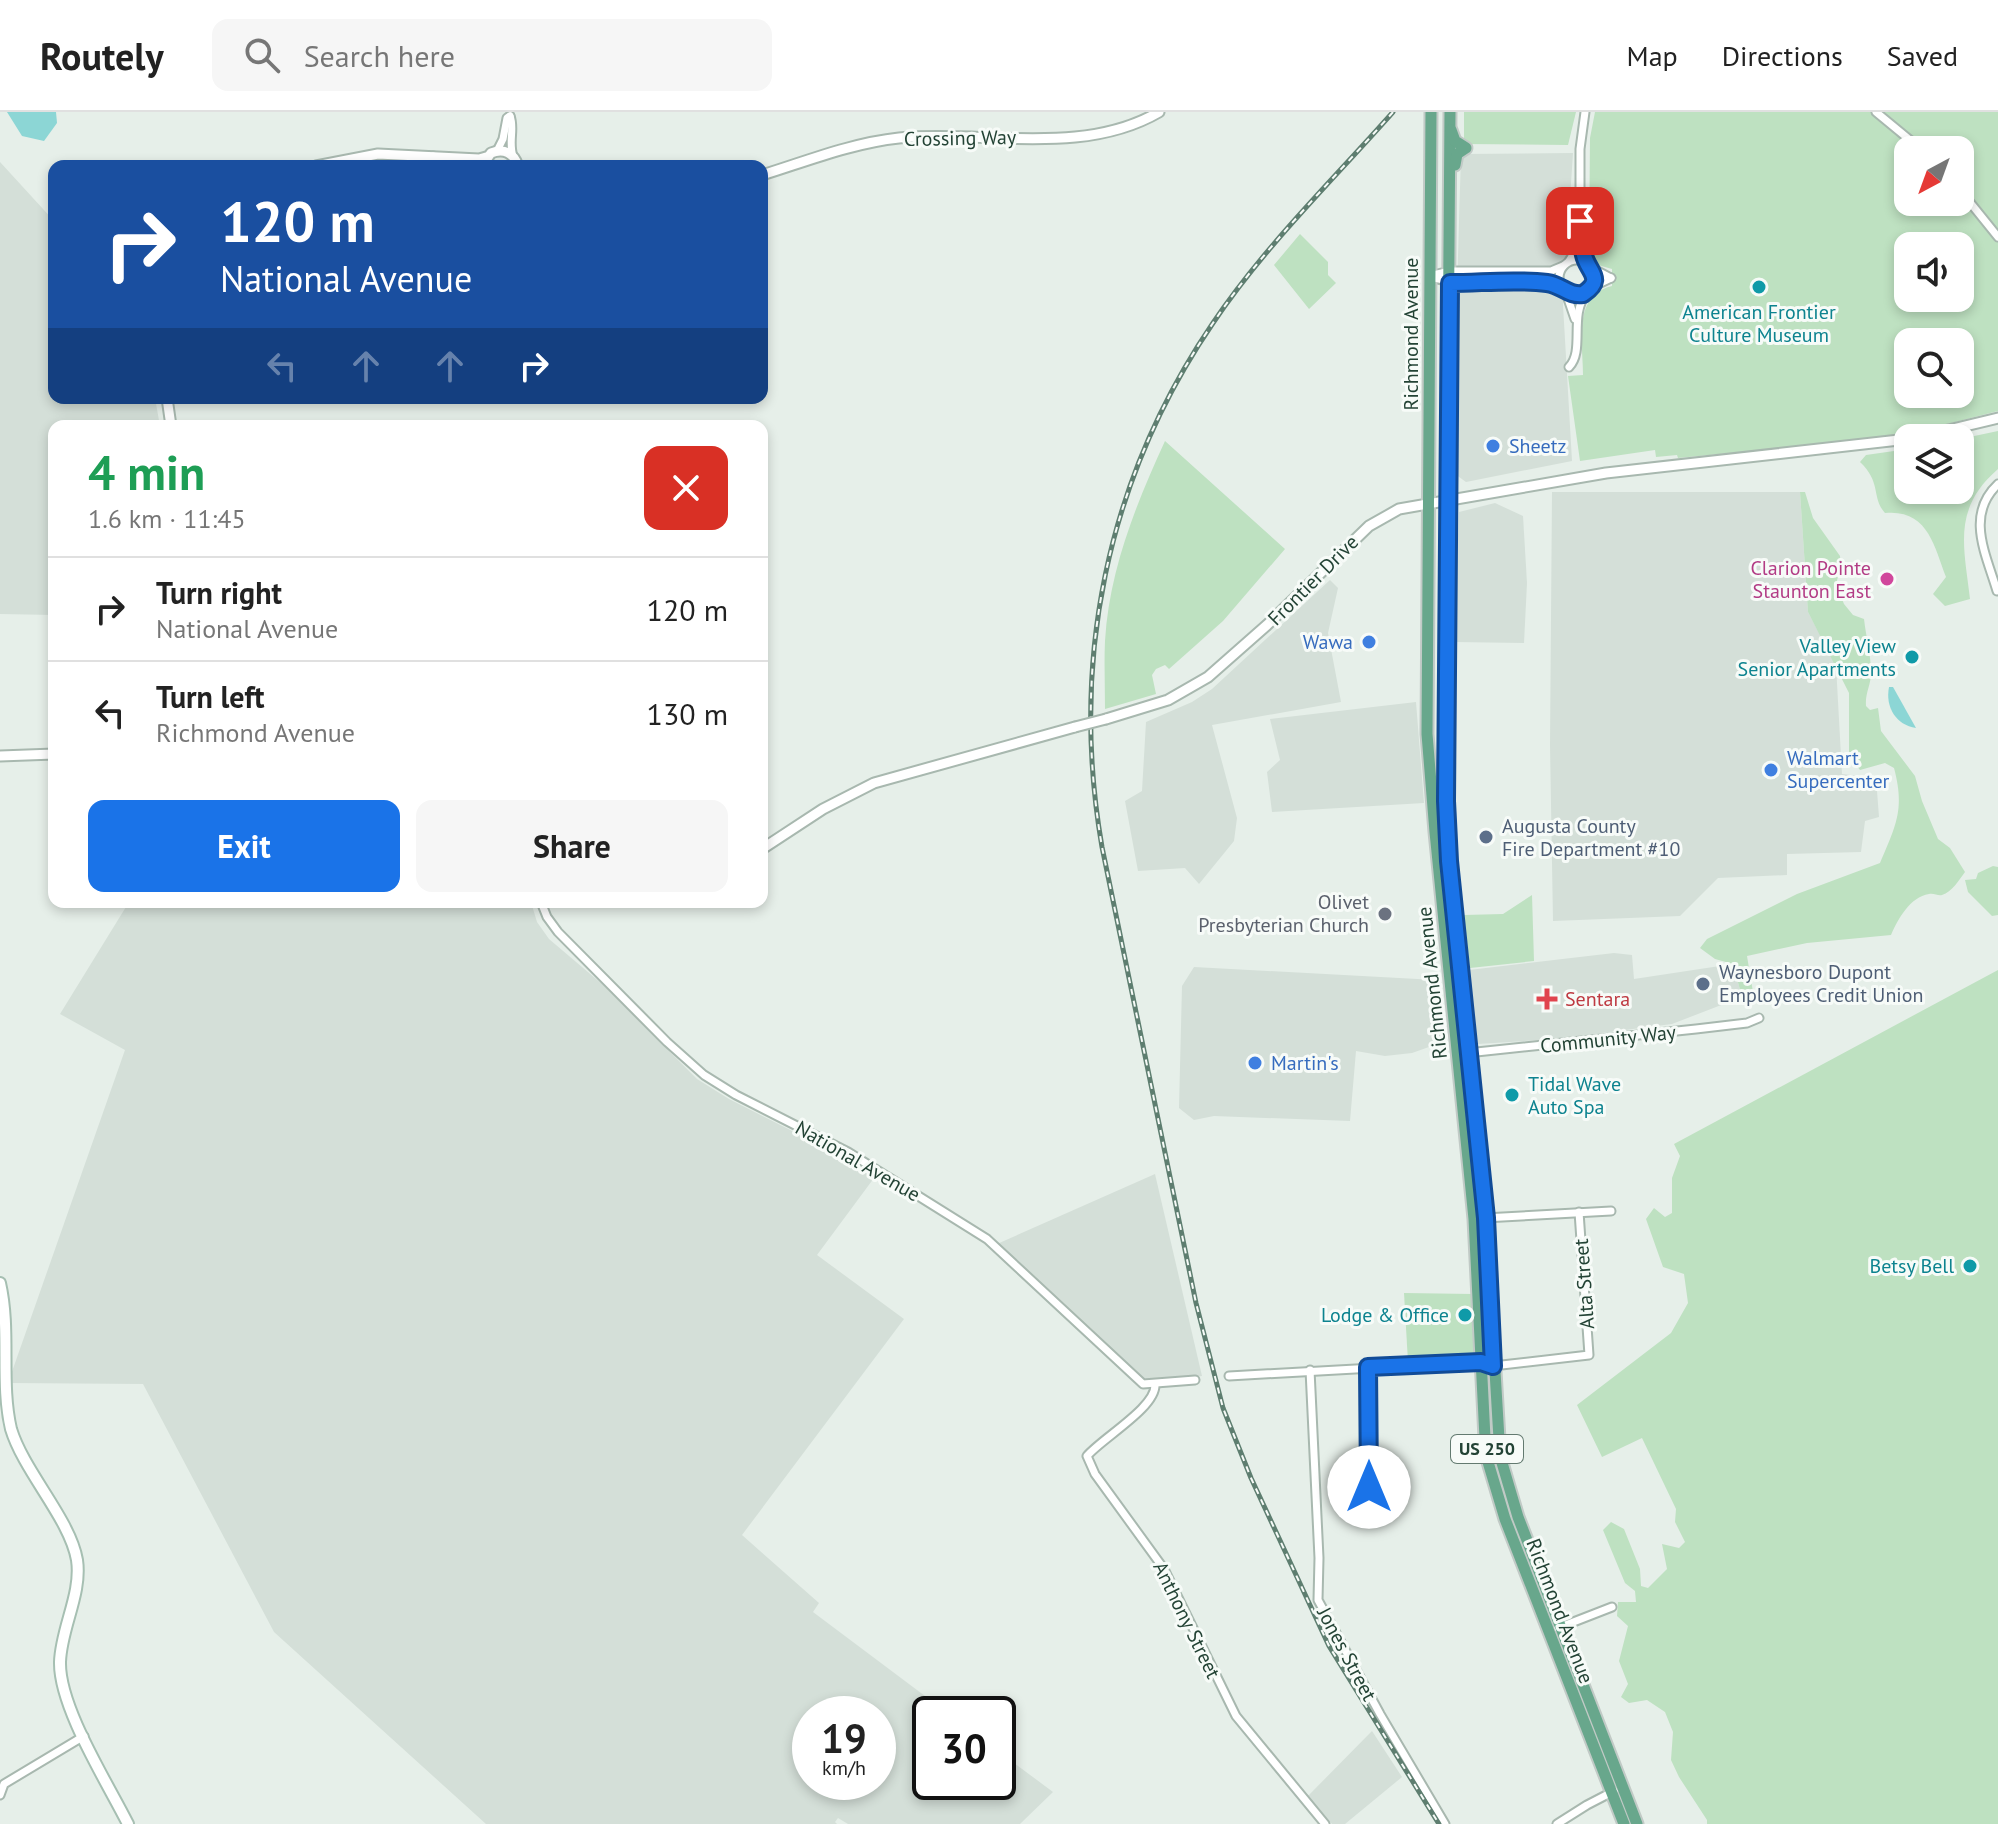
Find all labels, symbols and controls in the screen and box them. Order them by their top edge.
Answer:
search box [212,19,772,91]
text: Routely [40,31,164,80]
icon: search [240,33,284,77]
text: Search here [304,36,455,75]
text: Map [1627,37,1678,74]
text: Directions [1722,37,1843,74]
text: Saved [1887,37,1958,74]
street label: Crossing Way [904,124,1017,152]
north arrow [1894,136,1974,216]
map controls [1894,136,1974,504]
text: 120 m [220,185,375,257]
pin [1546,187,1614,255]
icon: right [88,192,192,296]
icon: arrive [1558,199,1602,243]
button: sound [1894,232,1974,312]
text: National Avenue [220,255,472,302]
street label: Richmond Avenue [1398,257,1424,411]
marker: American Frontier Culture Museum [1750,278,1768,296]
place label: American Frontier Culture Museum [1682,299,1836,348]
button: search [1894,328,1974,408]
icon: left [260,344,304,388]
icon: ahead [344,344,388,388]
icon: ahead [428,344,472,388]
icon: right [512,344,556,388]
button: layers [1894,424,1974,504]
place label: Sheetz [1509,433,1566,459]
marker: Sheetz [1484,437,1502,455]
text: 4 min [88,441,205,503]
button: close [644,446,728,530]
text: 1.6 km · 11:45 [88,502,246,535]
street label: Frontier Drive [1262,529,1364,631]
place label: Clarion Pointe Staunton East [1750,555,1871,604]
marker: Clarion Pointe Staunton East [1878,570,1896,588]
text: Turn right [156,573,282,612]
icon: right [88,587,132,631]
text: 120 m [647,590,728,629]
text: National Avenue [156,612,338,645]
place label: Wawa [1303,629,1353,655]
marker: Wawa [1360,633,1378,651]
place label: Valley View Senior Apartments [1738,633,1896,682]
marker: Valley View Senior Apartments [1903,648,1921,666]
text: Turn left [156,677,264,716]
icon: left [88,691,132,735]
text: 130 m [647,694,728,733]
text: Richmond Avenue [156,716,355,749]
place label: Walmart Supercenter [1787,745,1890,794]
marker: Walmart Supercenter [1762,761,1780,779]
button: Exit [88,800,400,892]
button: Share [416,800,728,892]
place label: Augusta County Fire Department #10 [1502,813,1680,862]
marker: Augusta County Fire Department #10 [1477,828,1495,846]
place label: Olivet Presbyterian Church [1198,889,1369,938]
marker: Olivet Presbyterian Church [1376,905,1394,923]
street label: Richmond Avenue [1411,906,1453,1060]
place label: Waynesboro Dupont Employees Credit Union [1719,959,1923,1008]
marker: Waynesboro Dupont Employees Credit Union [1694,975,1712,993]
place label: Sentara [1565,986,1630,1012]
marker: Sentara [1536,988,1558,1010]
street label: Community Way [1539,1019,1678,1059]
place label: Martin's [1271,1050,1339,1076]
marker: Martin's [1246,1054,1264,1072]
place label: Tidal Wave Auto Spa [1528,1071,1621,1120]
marker: Tidal Wave Auto Spa [1503,1086,1521,1104]
street label: National Avenue [791,1115,925,1207]
street label: Alta Street [1568,1238,1600,1330]
place label: Betsy Bell [1870,1253,1954,1279]
marker: Betsy Bell [1961,1257,1979,1275]
place label: Lodge & Office [1321,1302,1449,1328]
marker: Lodge & Office [1456,1306,1474,1324]
road number: US 250 [1451,1435,1523,1463]
position arrow [1327,1445,1411,1529]
street label: Richmond Avenue [1520,1535,1600,1687]
street label: Anthony Street [1147,1557,1227,1683]
street label: Jones Street [1311,1602,1383,1706]
speed limit sign: 30 [912,1696,1016,1800]
text: 19 [821,1712,867,1764]
text: km/h [822,1755,866,1781]

